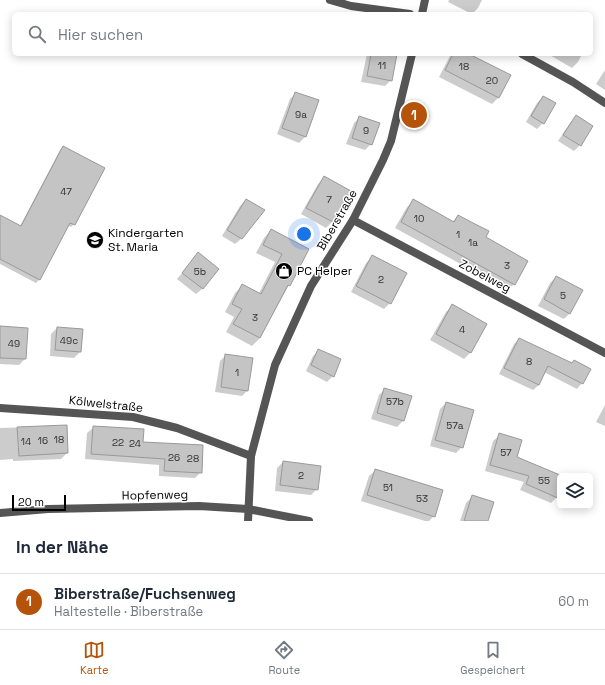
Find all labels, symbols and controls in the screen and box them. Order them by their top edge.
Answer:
search box [12,12,593,56]
icon: search [26,23,48,45]
text: Hier suchen [58,25,143,44]
house number: 11 [378,59,386,72]
house number: 18 [459,60,469,73]
house number: 20 [486,74,498,87]
pin: 1 [401,100,427,130]
house number: 9a [295,108,307,121]
house number: 9 [363,124,369,137]
house number: 47 [60,185,72,198]
street label: Biberstraße [313,187,361,253]
house number: 7 [326,193,332,206]
house number: 10 [414,212,424,225]
your location [294,224,314,244]
place label: Kindergarten St. Maria [108,225,184,255]
house number: 1 [456,228,460,241]
school or university icon: Kindergarten St. Maria [85,230,105,250]
house number: 1a [468,236,478,249]
street label: Zobelweg [456,256,514,296]
house number: 3 [504,259,510,272]
shop icon: PC Helper [274,261,294,281]
place label: PC Helper [297,263,353,279]
house number: 5b [194,265,206,278]
house number: 2 [378,273,384,286]
house number: 5 [560,289,566,302]
house number: 3 [252,311,258,324]
house number: 4 [459,323,465,336]
house number: 49c [60,334,78,347]
house number: 49 [8,337,20,350]
house number: 8 [526,355,532,368]
house number: 1 [235,366,239,379]
street label: Kölwelstraße [68,392,144,416]
house number: 57b [386,395,404,408]
house number: 57a [446,419,464,432]
house number: 18 [54,433,64,446]
house number: 16 [38,434,48,447]
house number: 14 [21,435,31,448]
house number: 22 [112,436,124,449]
house number: 24 [129,437,141,450]
house number: 57 [500,446,512,459]
house number: 26 [168,451,180,464]
house number: 28 [187,452,199,465]
house number: 2 [298,469,304,482]
map controls [557,473,593,509]
button: layers [557,473,593,509]
house number: 55 [538,474,550,487]
house number: 51 [383,481,393,494]
street label: Hopfenweg [122,486,188,504]
house number: 53 [416,492,428,505]
scale bar [12,493,66,512]
text: 20 m [18,495,44,509]
text: In der Nähe [16,536,108,558]
text: Biberstraße/Fuchsenweg [54,584,236,603]
text: 1 [26,593,32,610]
text: 60 m [558,593,589,610]
text: Haltestelle · Biberstraße [54,603,203,620]
tab: Karte [80,639,109,677]
tab: Route [268,639,300,677]
tab: Gespeichert [460,639,525,677]

